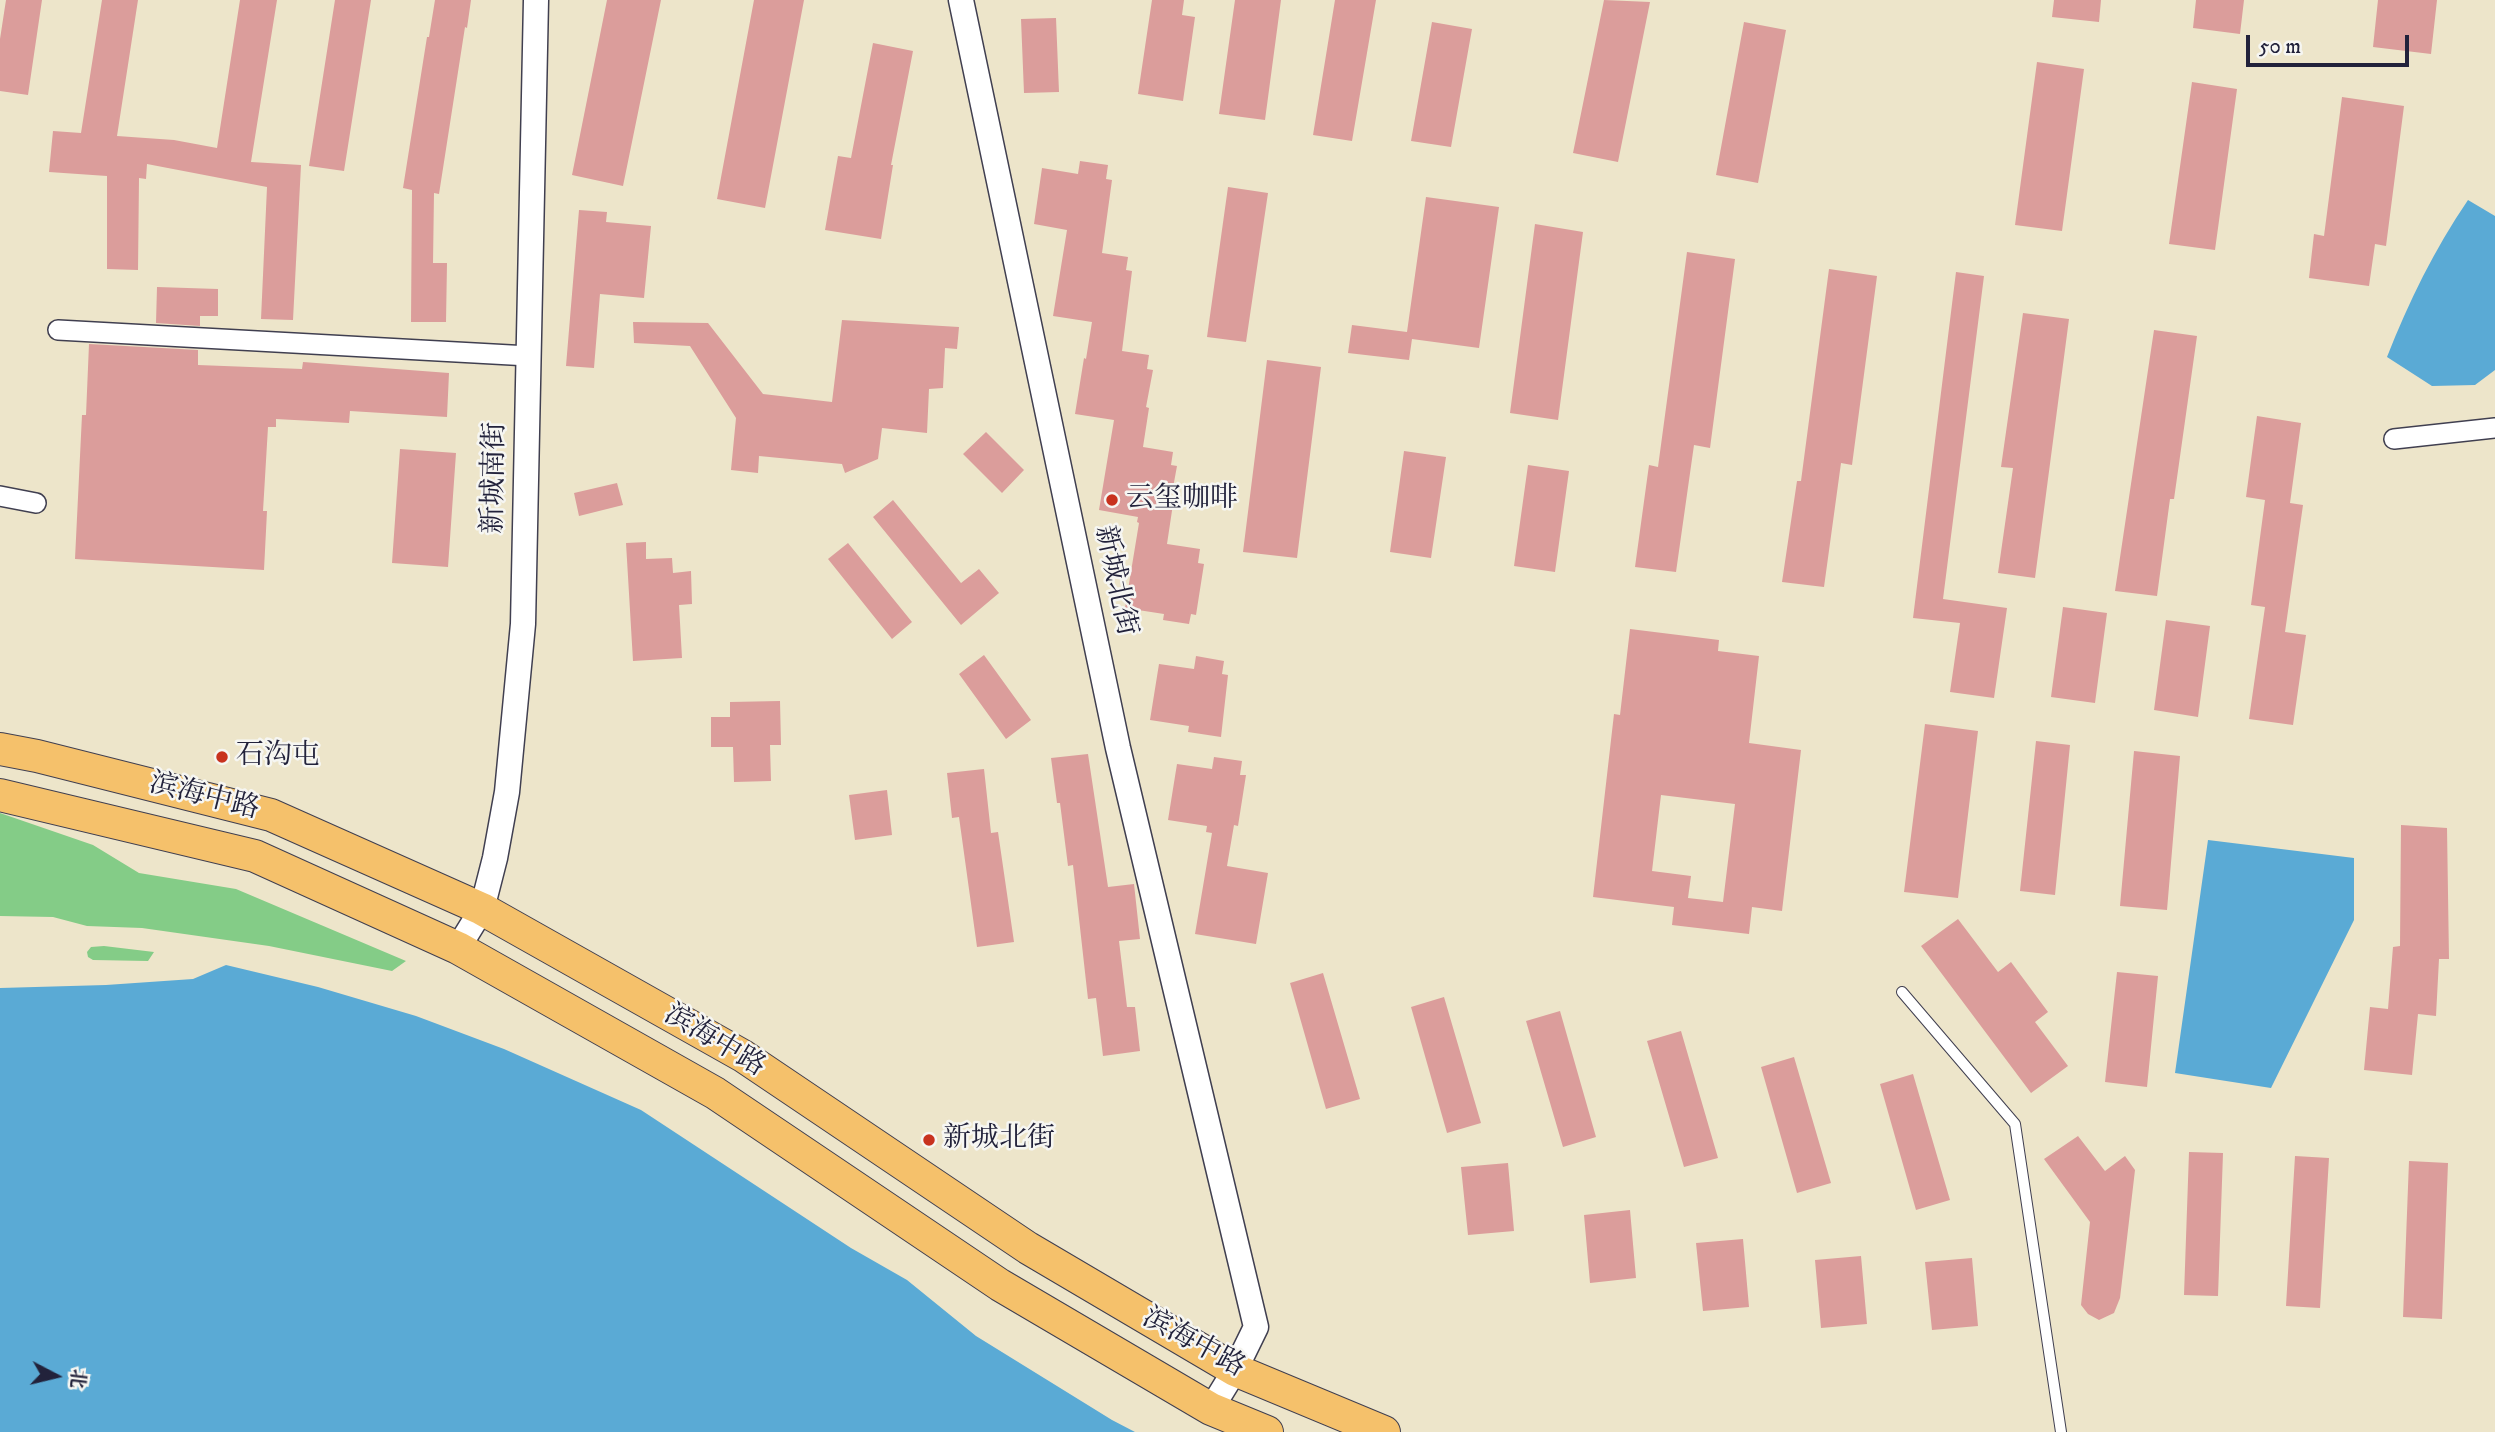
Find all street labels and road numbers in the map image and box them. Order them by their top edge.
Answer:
street label: 新城南街 [478,422,514,534]
street label: 新城北街 [1086,523,1142,639]
street label: 滨海中路 [146,768,262,828]
street label: 滨海中路 [657,999,771,1085]
street label: 滨海中路 [1136,1302,1250,1386]

